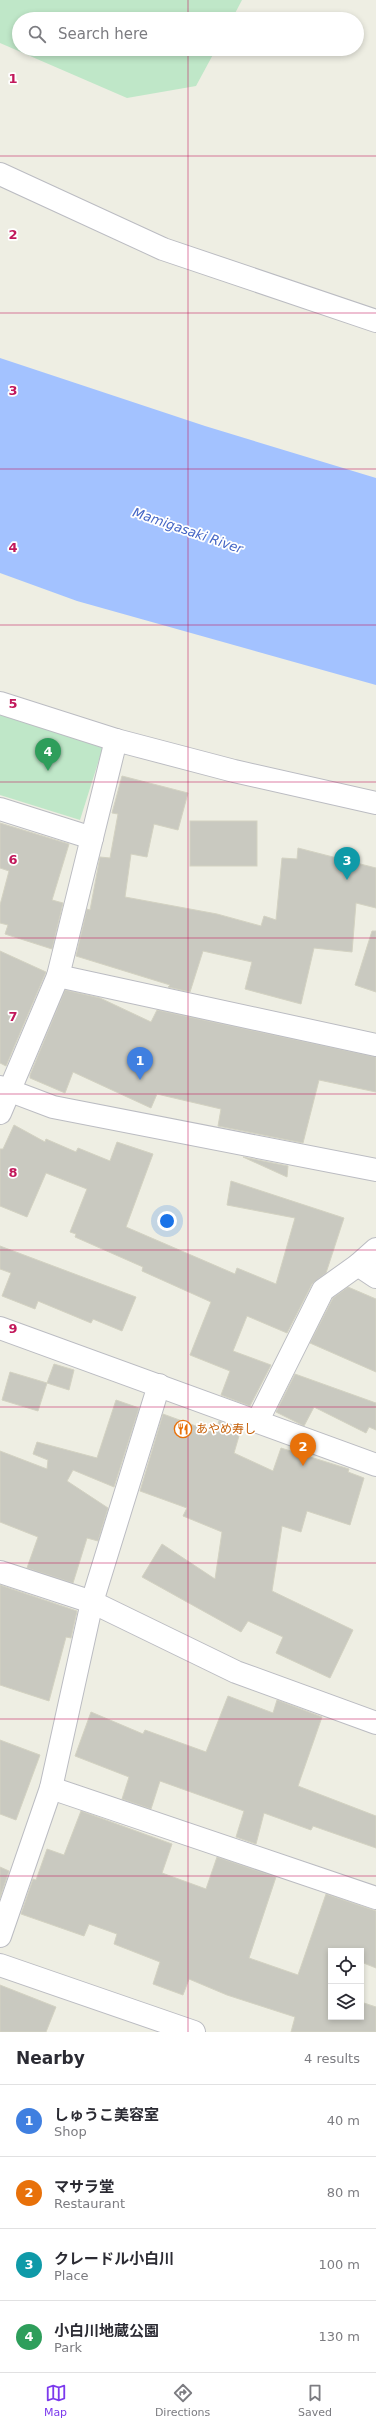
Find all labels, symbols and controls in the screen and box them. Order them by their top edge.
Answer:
search box [12,12,364,56]
icon: search [26,23,48,45]
text: Search here [58,25,148,43]
text: 1 [8,71,18,86]
text: 2 [8,227,18,242]
text: 3 [8,383,18,398]
water label: Mamigasaki River [131,505,246,557]
text: 4 [8,540,18,555]
text: 5 [8,696,18,711]
pin: 4 [35,738,61,771]
pin: 3 [334,847,360,880]
text: 6 [8,852,18,867]
text: 7 [8,1009,18,1024]
pin: 1 [127,1047,153,1080]
text: 8 [8,1165,18,1180]
your location [157,1211,177,1231]
text: 9 [8,1321,18,1336]
restaurant icon: あやめ寿し [173,1419,193,1439]
place label: あやめ寿し [196,1422,256,1436]
pin: 2 [290,1433,316,1466]
map controls [328,1948,364,2020]
button: locate [328,1948,364,1984]
button: layers [328,1984,364,2020]
text: Nearby [16,2048,85,2068]
text: 4 results [304,2051,360,2066]
text: しゅうこ美容室 [54,2106,159,2124]
text: 1 [24,2113,34,2128]
text: 40 m [327,2113,360,2128]
text: Shop [54,2124,87,2139]
text: マサラ堂 [54,2178,114,2196]
text: 2 [24,2185,34,2200]
text: 80 m [327,2185,360,2200]
text: Restaurant [54,2196,125,2211]
text: クレードル小白川 [54,2250,174,2268]
text: 3 [24,2257,34,2272]
text: 100 m [318,2257,360,2272]
text: Place [54,2268,89,2283]
text: 小白川地蔵公園 [54,2322,159,2340]
text: 4 [24,2329,34,2344]
text: 130 m [318,2329,360,2344]
text: Park [54,2340,82,2355]
tab: Map [44,2382,67,2419]
tab: Directions [155,2382,210,2419]
tab: Saved [298,2382,332,2419]

